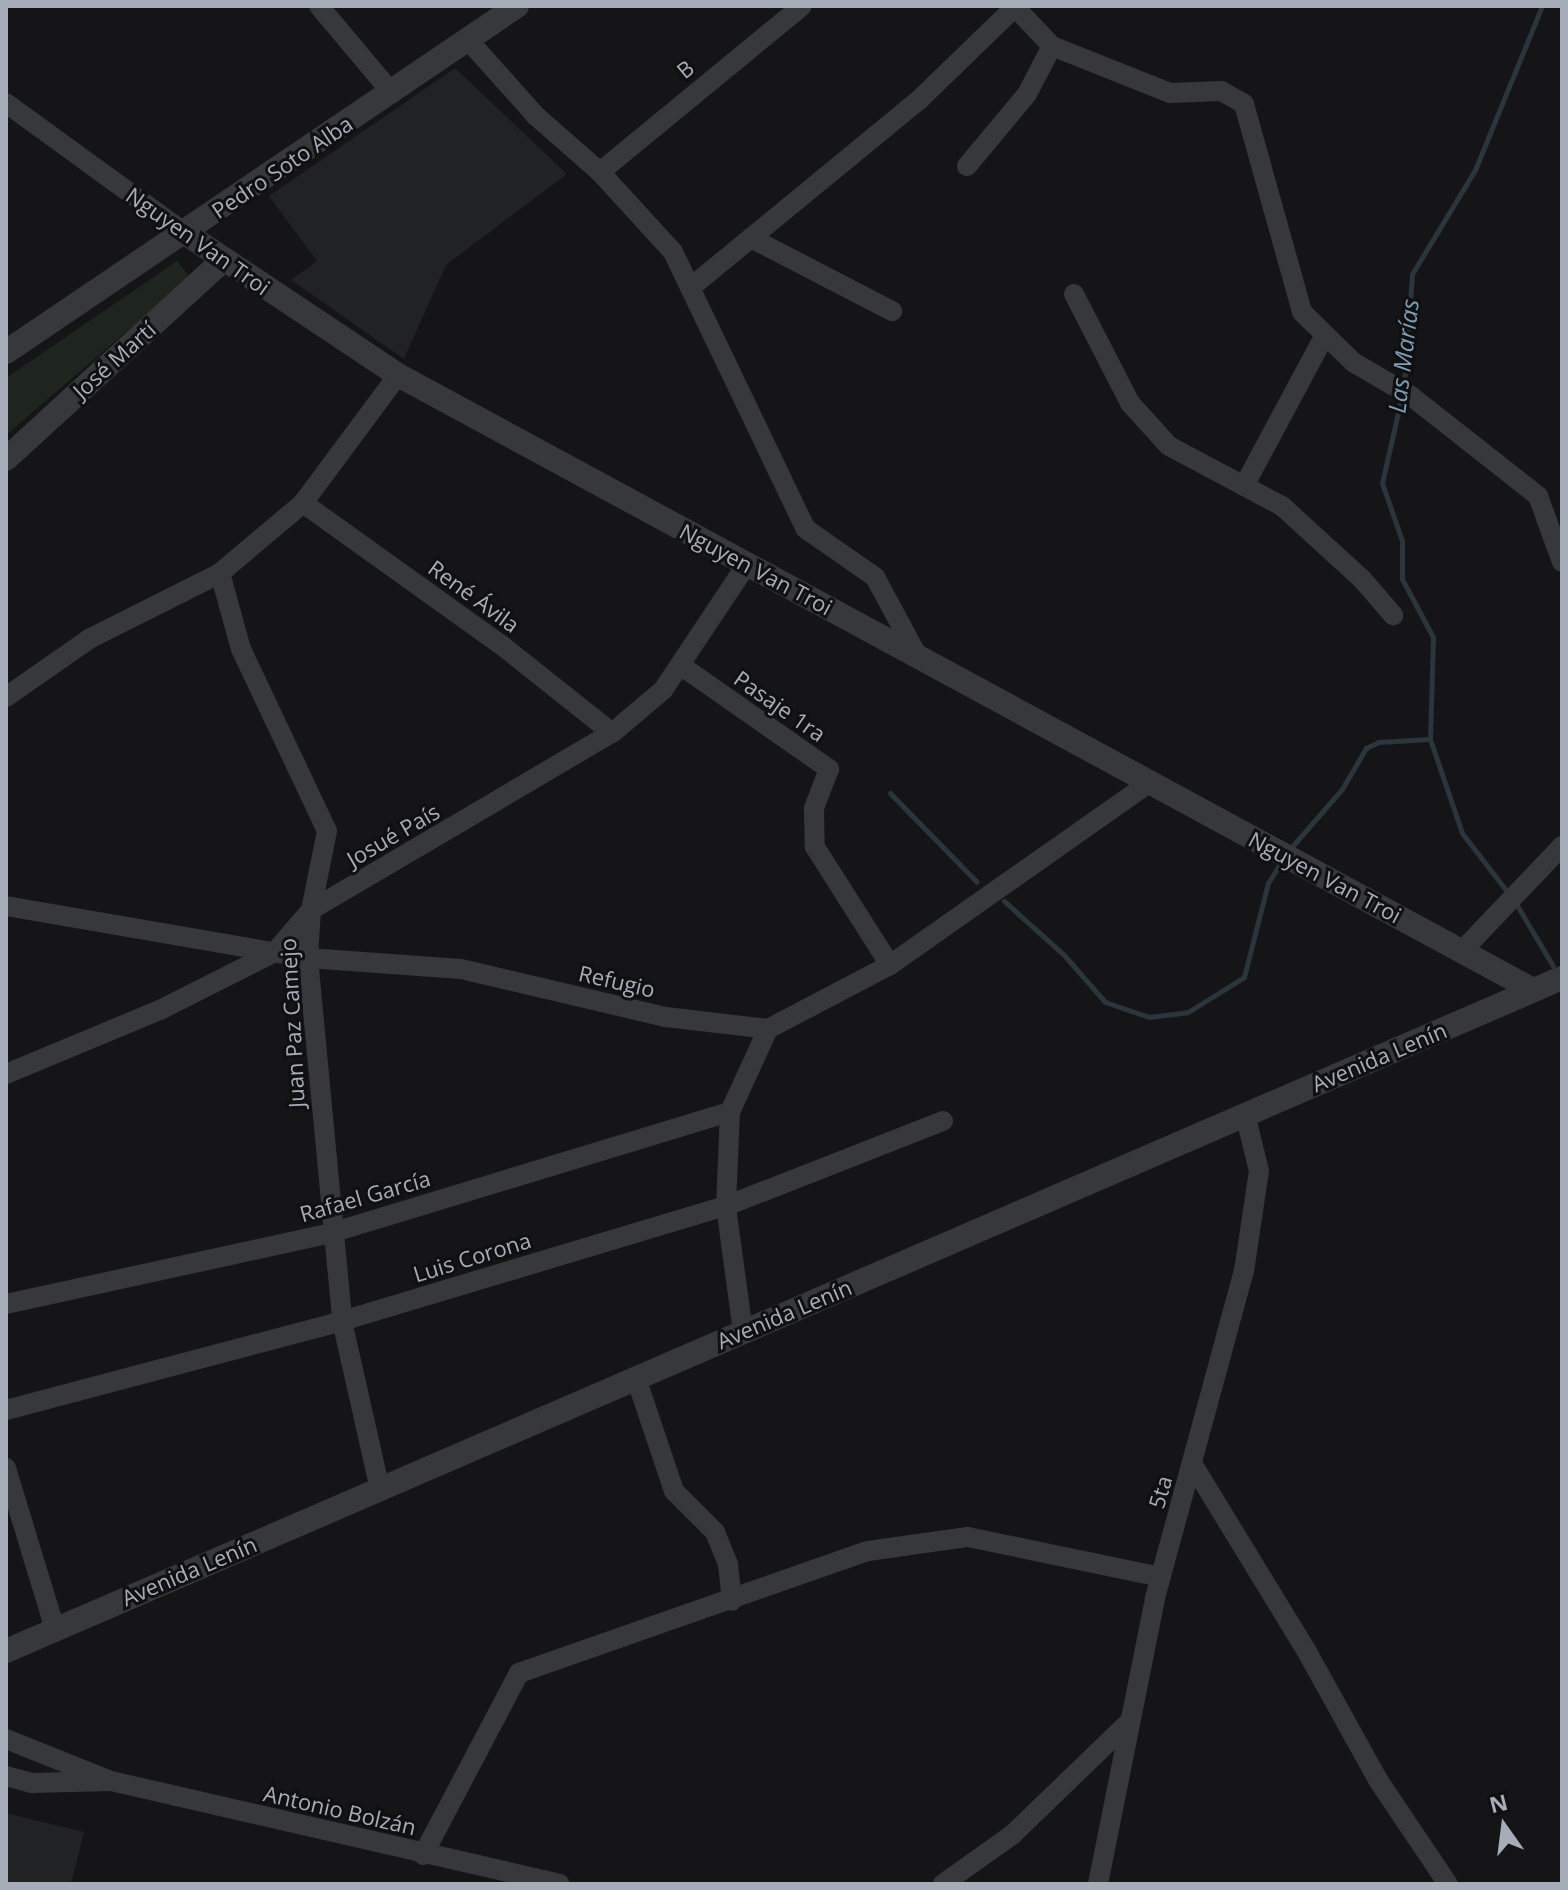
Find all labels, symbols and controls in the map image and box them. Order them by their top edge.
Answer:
street label: B [671,54,699,84]
street label: Pedro Soto Alba [207,110,357,224]
street label: Nguyen Van Troi [121,182,275,300]
water label: Las Marías [1382,297,1424,415]
street label: José Martí [67,316,161,404]
street label: Nguyen Van Troi [675,518,837,620]
street label: René Ávila [423,554,525,638]
street label: Pasaje 1ra [729,665,831,747]
street label: Josué País [342,798,444,872]
street label: Nguyen Van Troi [1244,826,1406,928]
street label: Juan Paz Camejo [274,937,310,1109]
street label: Refugio [576,959,658,1003]
street label: Avenida Lenín [1308,1017,1450,1097]
street label: Rafael García [297,1165,433,1227]
street label: Luis Corona [410,1227,534,1287]
street label: Avenida Lenín [713,1274,855,1354]
street label: 5ta [1143,1473,1177,1511]
street label: Avenida Lenín [118,1531,260,1611]
street label: Antonio Bolzán [261,1780,419,1840]
north arrow [1464,1786,1544,1866]
text: N [1486,1786,1510,1819]

